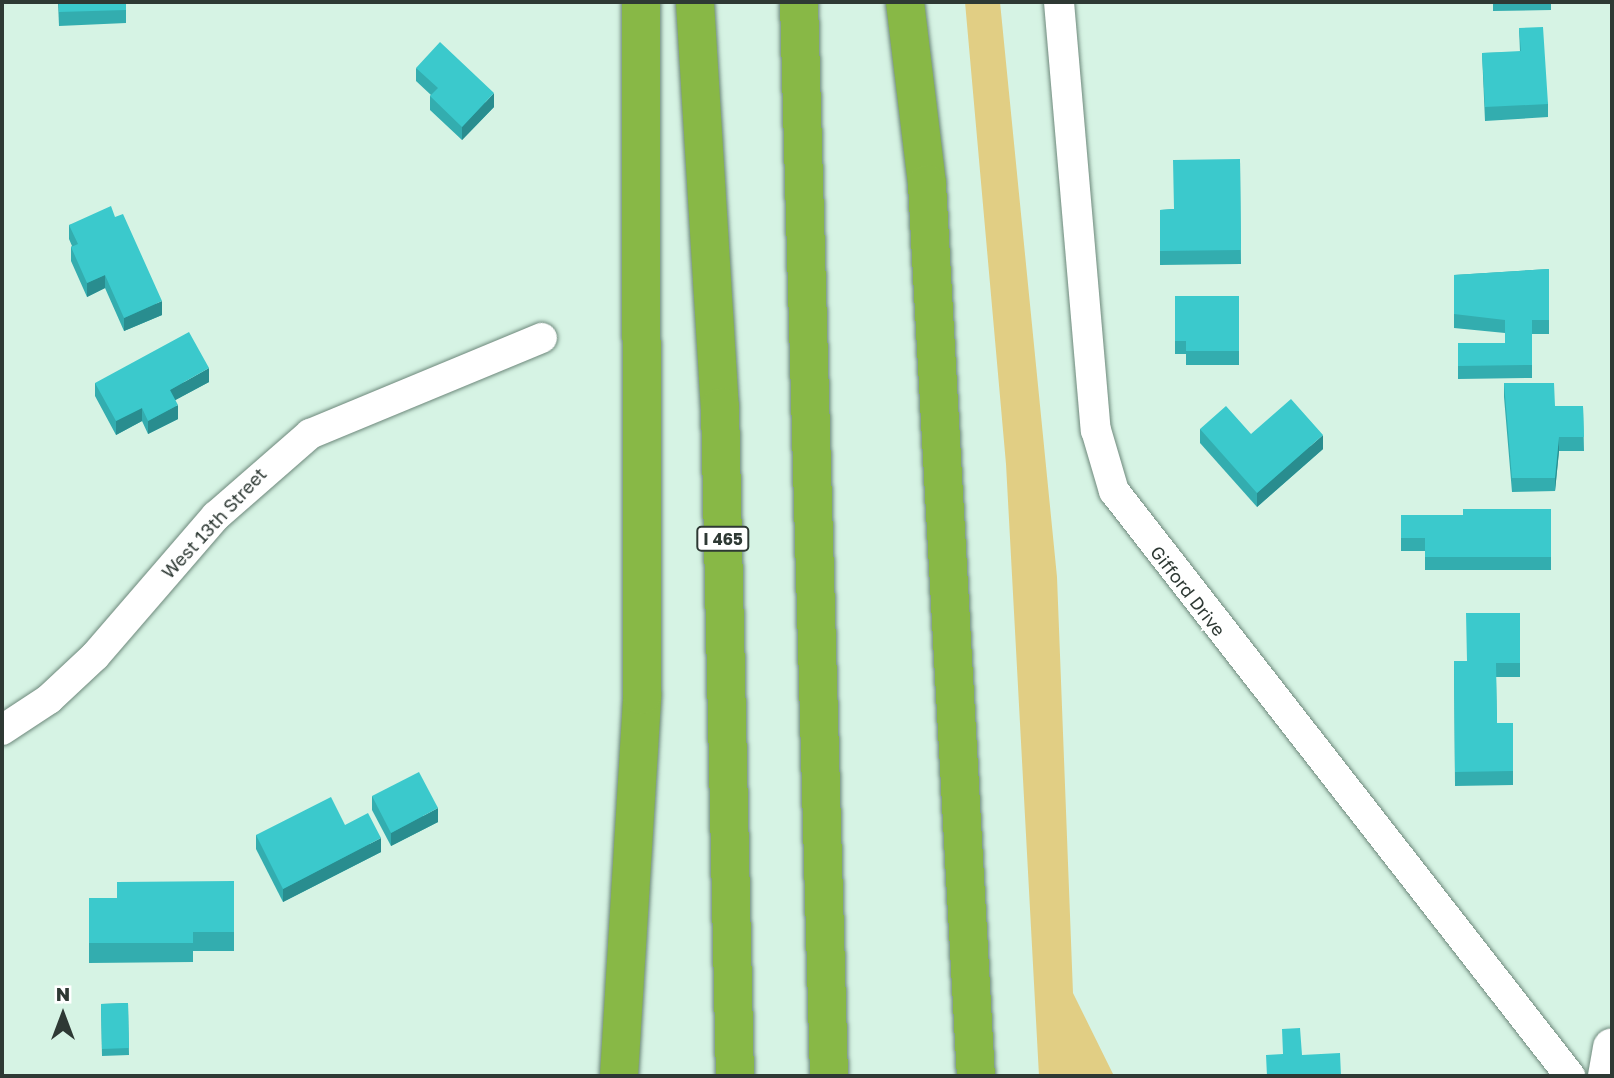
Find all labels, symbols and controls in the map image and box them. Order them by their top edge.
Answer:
street label: West 13th Street [157,463,271,583]
road number: I 465 [695,526,751,552]
street label: Gifford Drive [1146,542,1230,640]
north arrow [28,980,98,1050]
text: N [56,982,70,1005]

